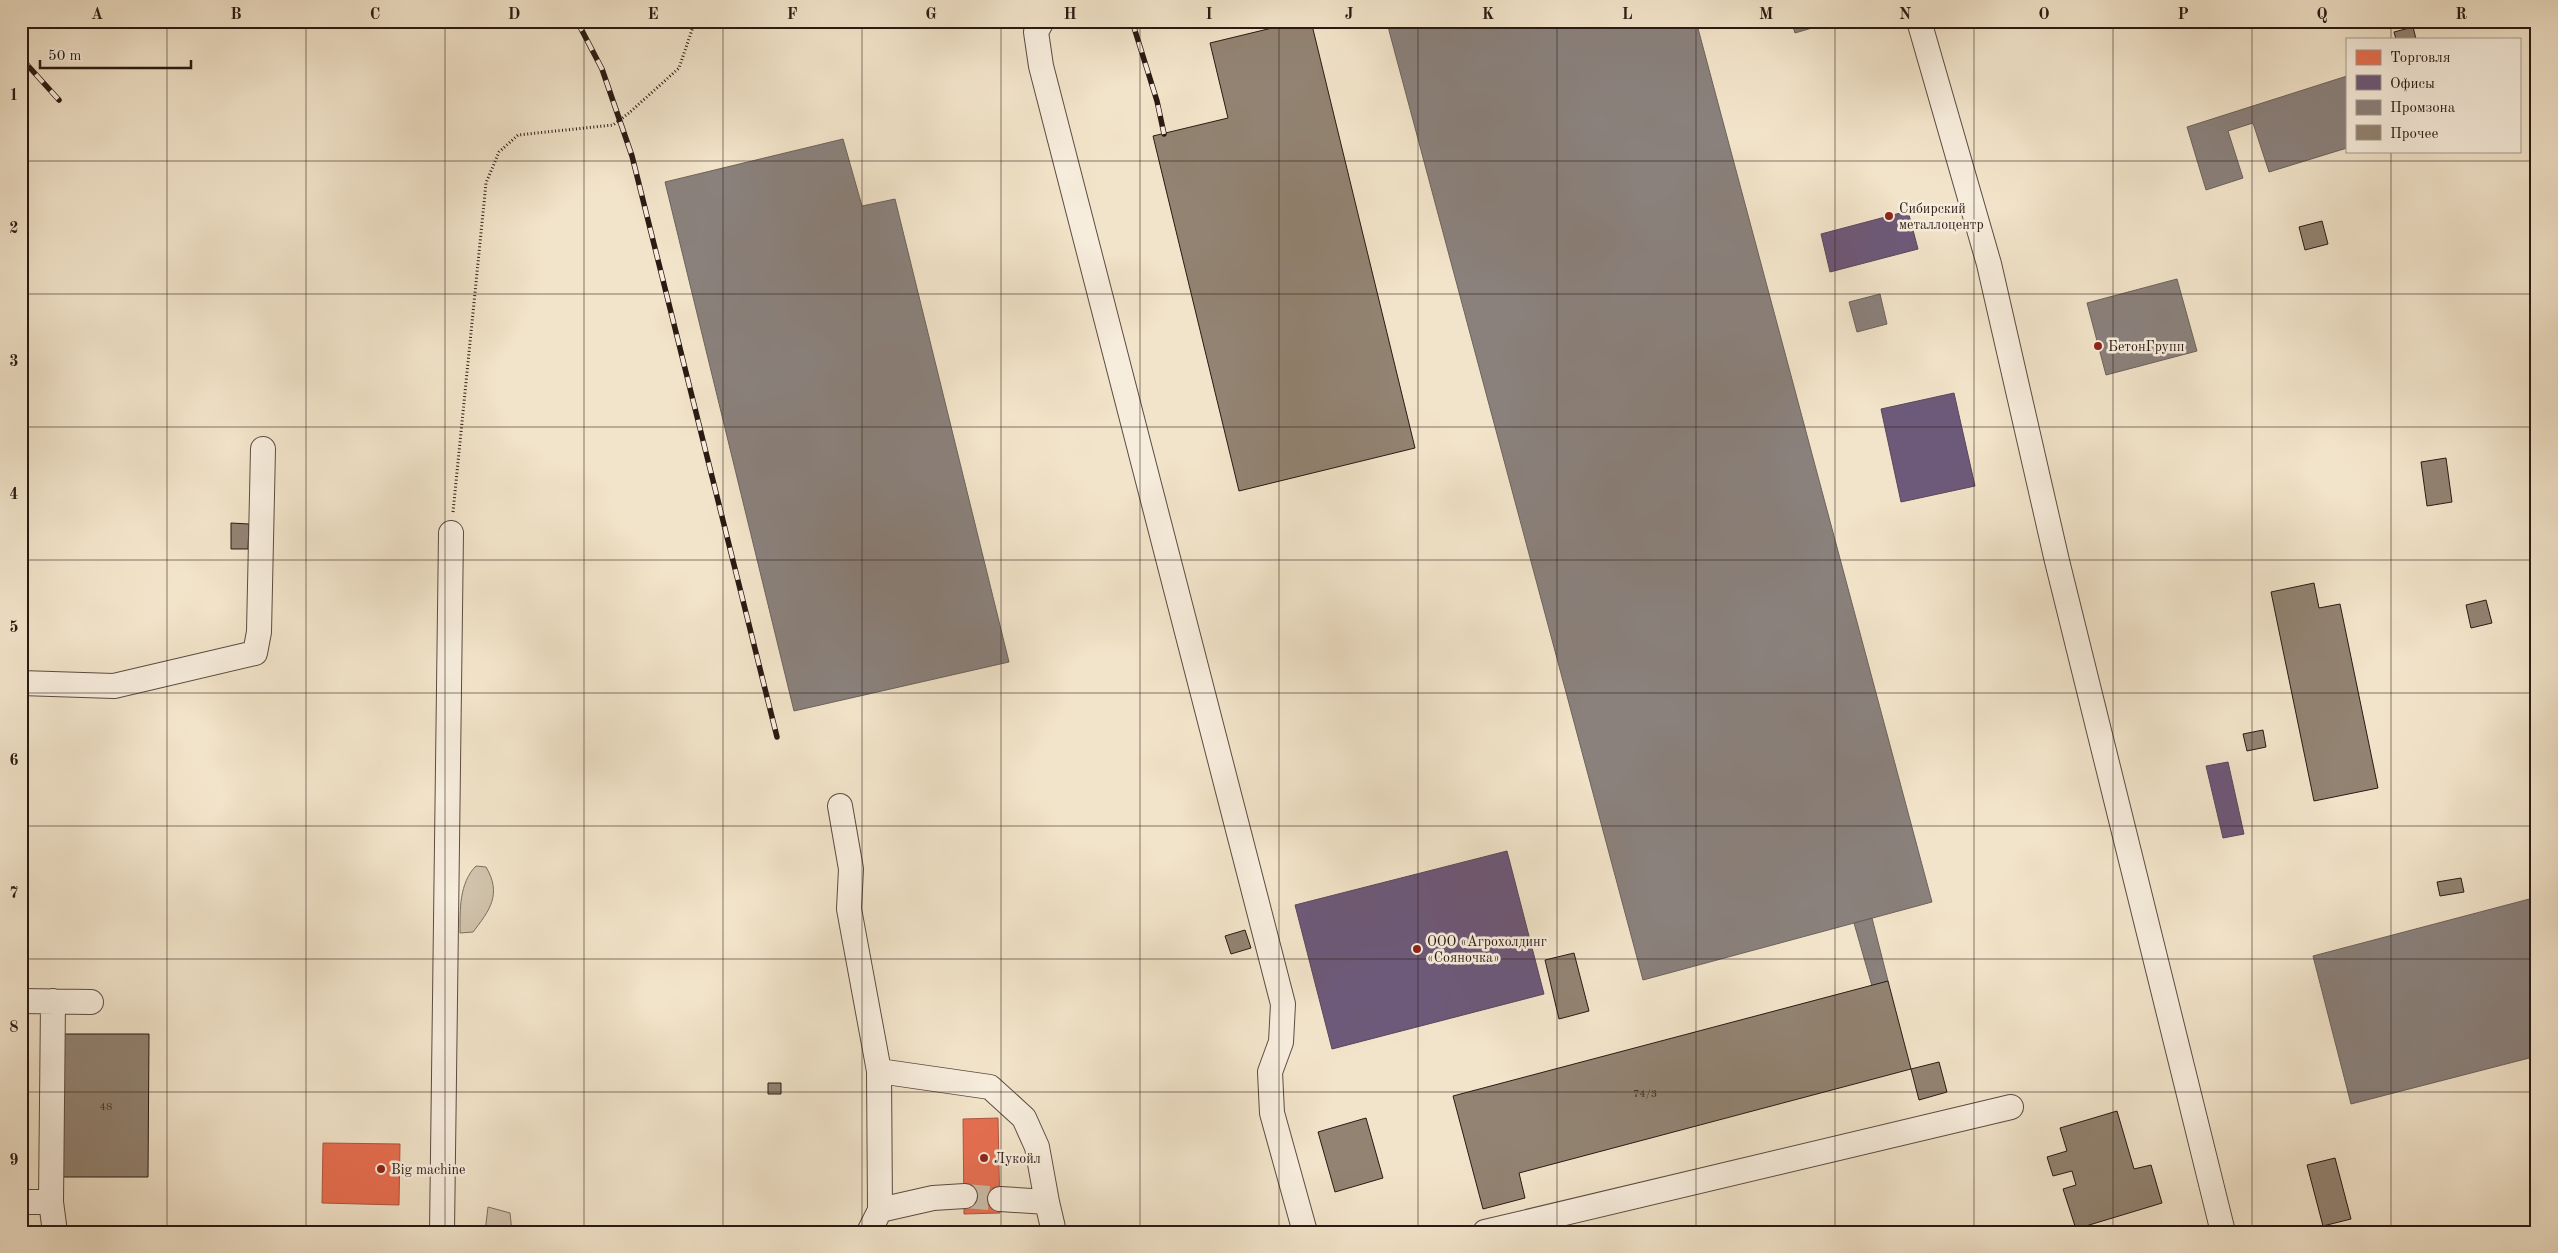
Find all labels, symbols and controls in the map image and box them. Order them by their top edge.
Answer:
text: A [91,7,103,23]
text: B [230,7,242,23]
text: C [370,7,380,23]
text: D [508,7,520,23]
text: E [647,7,659,23]
text: F [787,7,798,23]
text: G [925,7,937,23]
text: H [1063,7,1077,23]
text: I [1205,7,1213,23]
text: J [1345,7,1354,23]
text: K [1482,7,1494,23]
text: L [1622,7,1633,23]
text: M [1759,7,1773,23]
text: N [1899,7,1912,23]
text: O [2038,7,2050,23]
text: P [2177,7,2189,23]
text: Q [2316,7,2328,23]
text: R [2455,7,2467,23]
scale bar [40,38,191,70]
legend [2346,38,2520,152]
text: 50 m [48,49,82,64]
text: Торговля [2390,51,2451,66]
text: Офисы [2390,77,2435,92]
text: 1 [9,88,19,104]
text: Промзона [2390,101,2456,116]
text: Прочее [2390,127,2438,142]
place label: Сибирский металлоцентр [1899,202,1984,232]
marker: Сибирский металлоцентр [1883,210,1895,222]
text: 2 [9,221,19,237]
marker: БетонГрупп [2092,340,2104,352]
place label: БетонГрупп [2108,340,2185,354]
text: 3 [9,354,19,370]
text: 4 [9,487,19,503]
text: 5 [9,620,19,636]
text: 6 [9,753,19,769]
text: 7 [9,886,19,902]
place label: ООО «Агрохолдинг «Сояночка» [1427,935,1547,965]
marker: ООО «Агрохолдинг «Сояночка» [1411,943,1423,955]
text: 8 [9,1020,19,1036]
house number: 74/3 [1633,1089,1657,1100]
house number: 48 [100,1102,112,1113]
marker: Лукойл [978,1152,990,1164]
place label: Лукойл [994,1152,1041,1166]
text: 9 [9,1153,19,1169]
marker: Big machine [375,1163,387,1175]
place label: Big machine [391,1163,465,1177]

